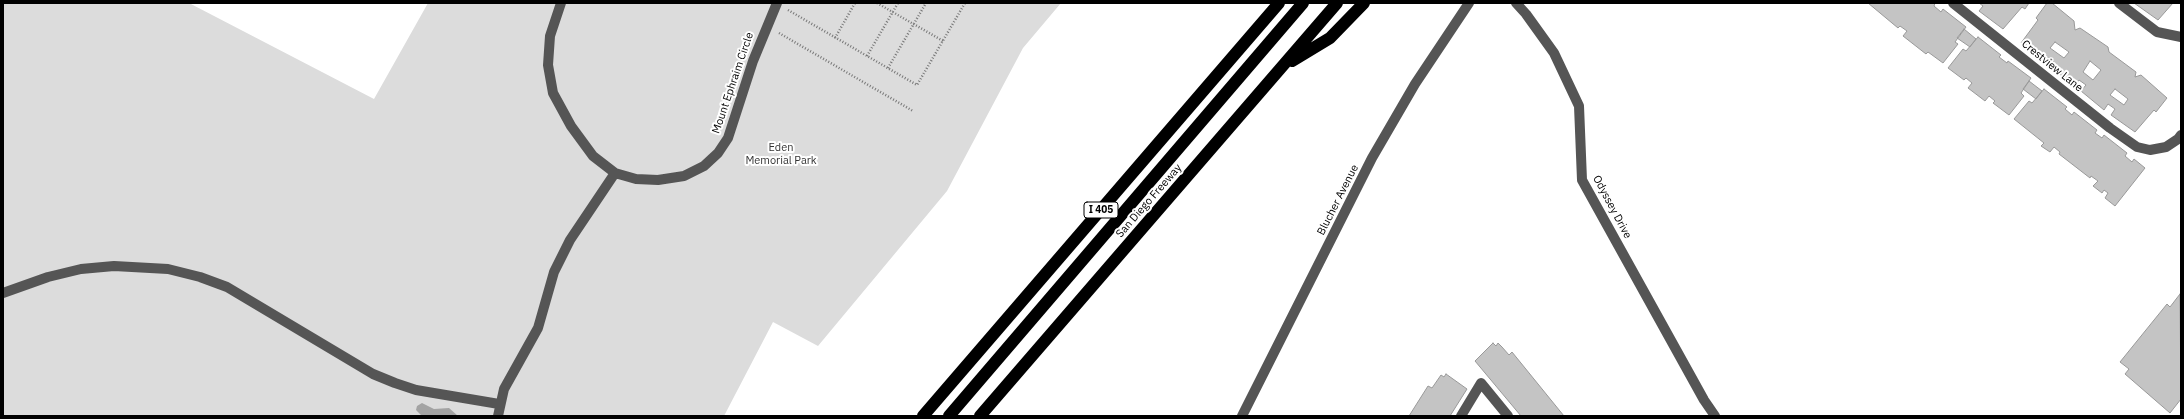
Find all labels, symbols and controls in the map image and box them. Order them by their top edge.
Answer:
street label: Mount Ephraim Circle [709,31,757,135]
street label: Crestview Lane [2019,37,2085,95]
park label: Eden Memorial Park [745,141,817,167]
street label: San Diego Freeway [1113,161,1185,241]
street label: Blucher Avenue [1315,162,1361,238]
street label: Odyssey Drive [1590,173,1634,241]
road number: I 405 [1084,202,1118,218]

